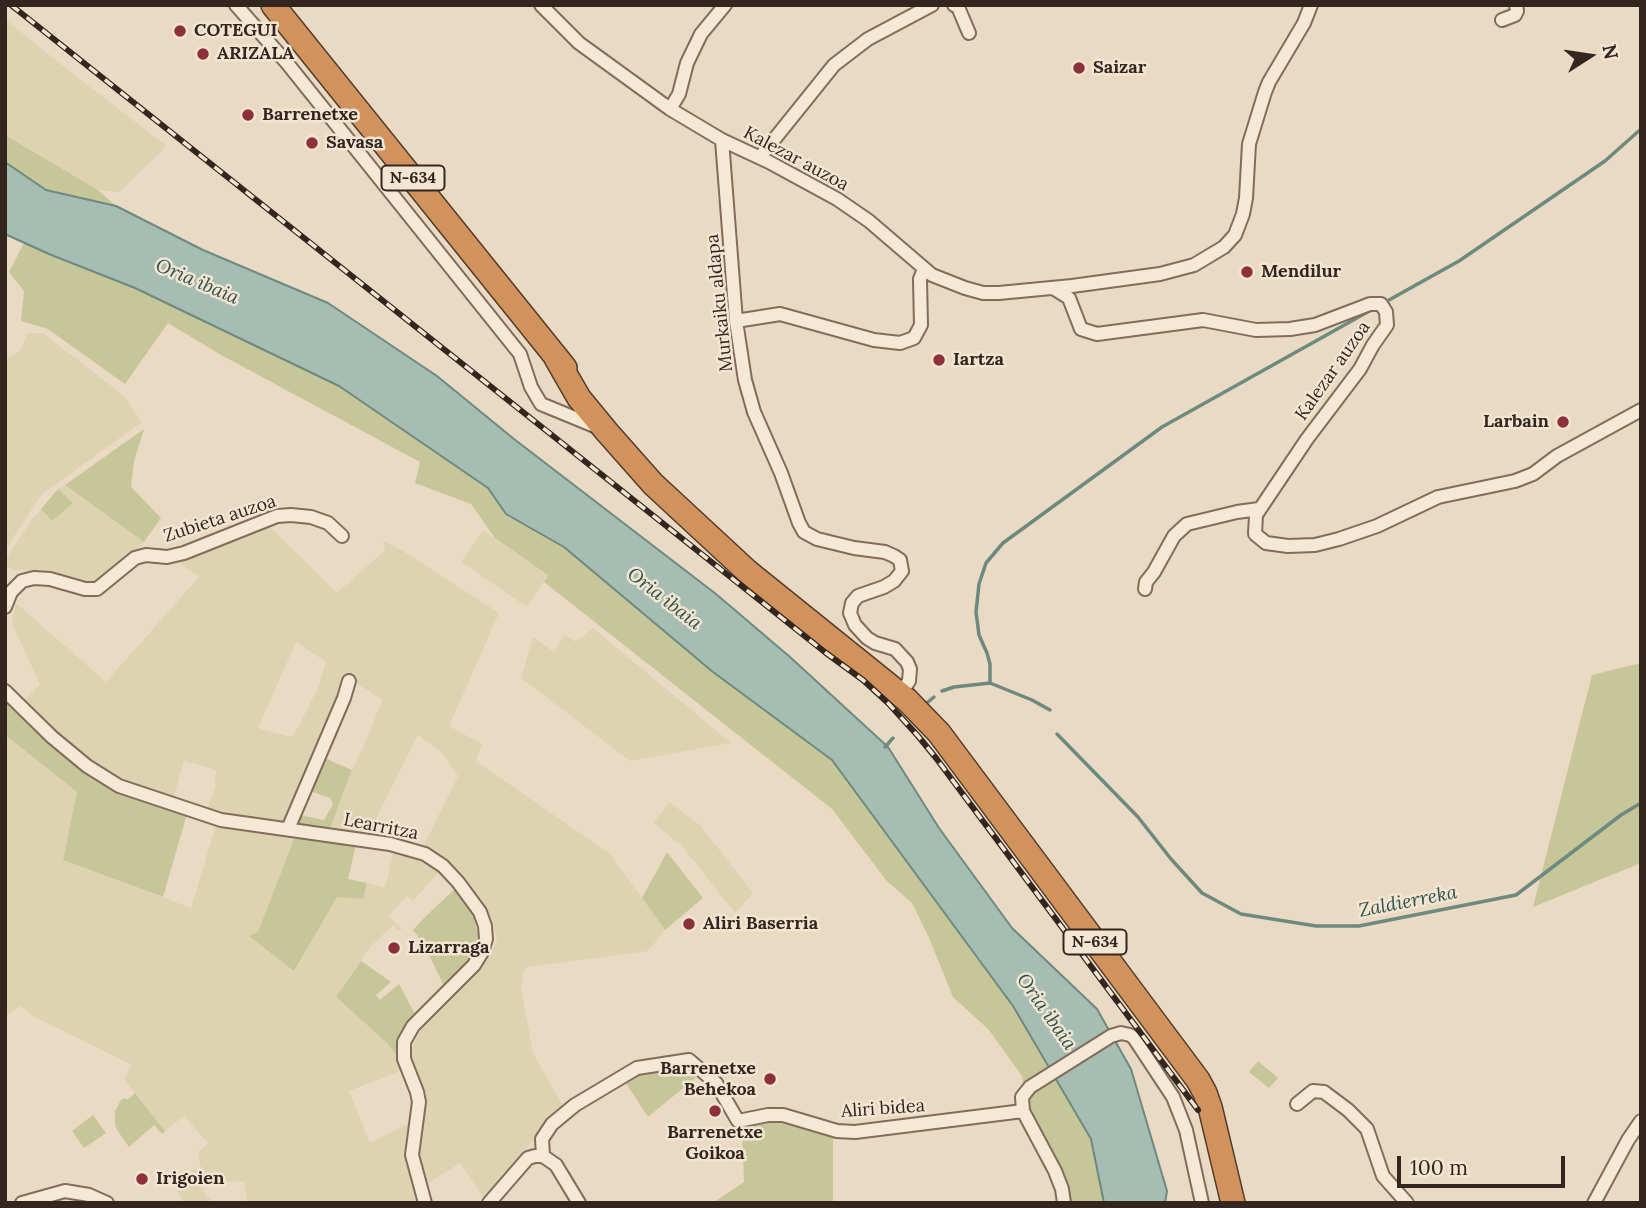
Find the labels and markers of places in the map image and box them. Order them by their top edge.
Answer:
place label: COTEGUI [194,20,277,42]
marker: COTEGUI [172,23,188,39]
place label: ARIZALA [217,43,294,65]
marker: ARIZALA [195,46,211,62]
place label: Saizar [1093,57,1146,79]
marker: Saizar [1071,60,1087,76]
place label: Barrenetxe [262,104,358,126]
marker: Barrenetxe [240,107,256,123]
place label: Savasa [326,132,383,154]
marker: Savasa [304,135,320,151]
place label: Mendilur [1261,261,1341,283]
marker: Mendilur [1239,264,1255,280]
place label: Iartza [953,349,1004,371]
marker: Iartza [931,352,947,368]
place label: Larbain [1483,411,1549,433]
marker: Larbain [1555,414,1571,430]
place label: Aliri Baserria [703,913,818,935]
marker: Aliri Baserria [681,916,697,932]
place label: Lizarraga [408,937,489,959]
marker: Lizarraga [386,940,402,956]
place label: Barrenetxe Behekoa [660,1058,756,1100]
marker: Barrenetxe Behekoa [762,1071,778,1087]
marker: Barrenetxe Goikoa [707,1103,723,1119]
place label: Barrenetxe Goikoa [667,1122,763,1164]
place label: Irigoien [156,1168,224,1190]
marker: Irigoien [134,1171,150,1187]

